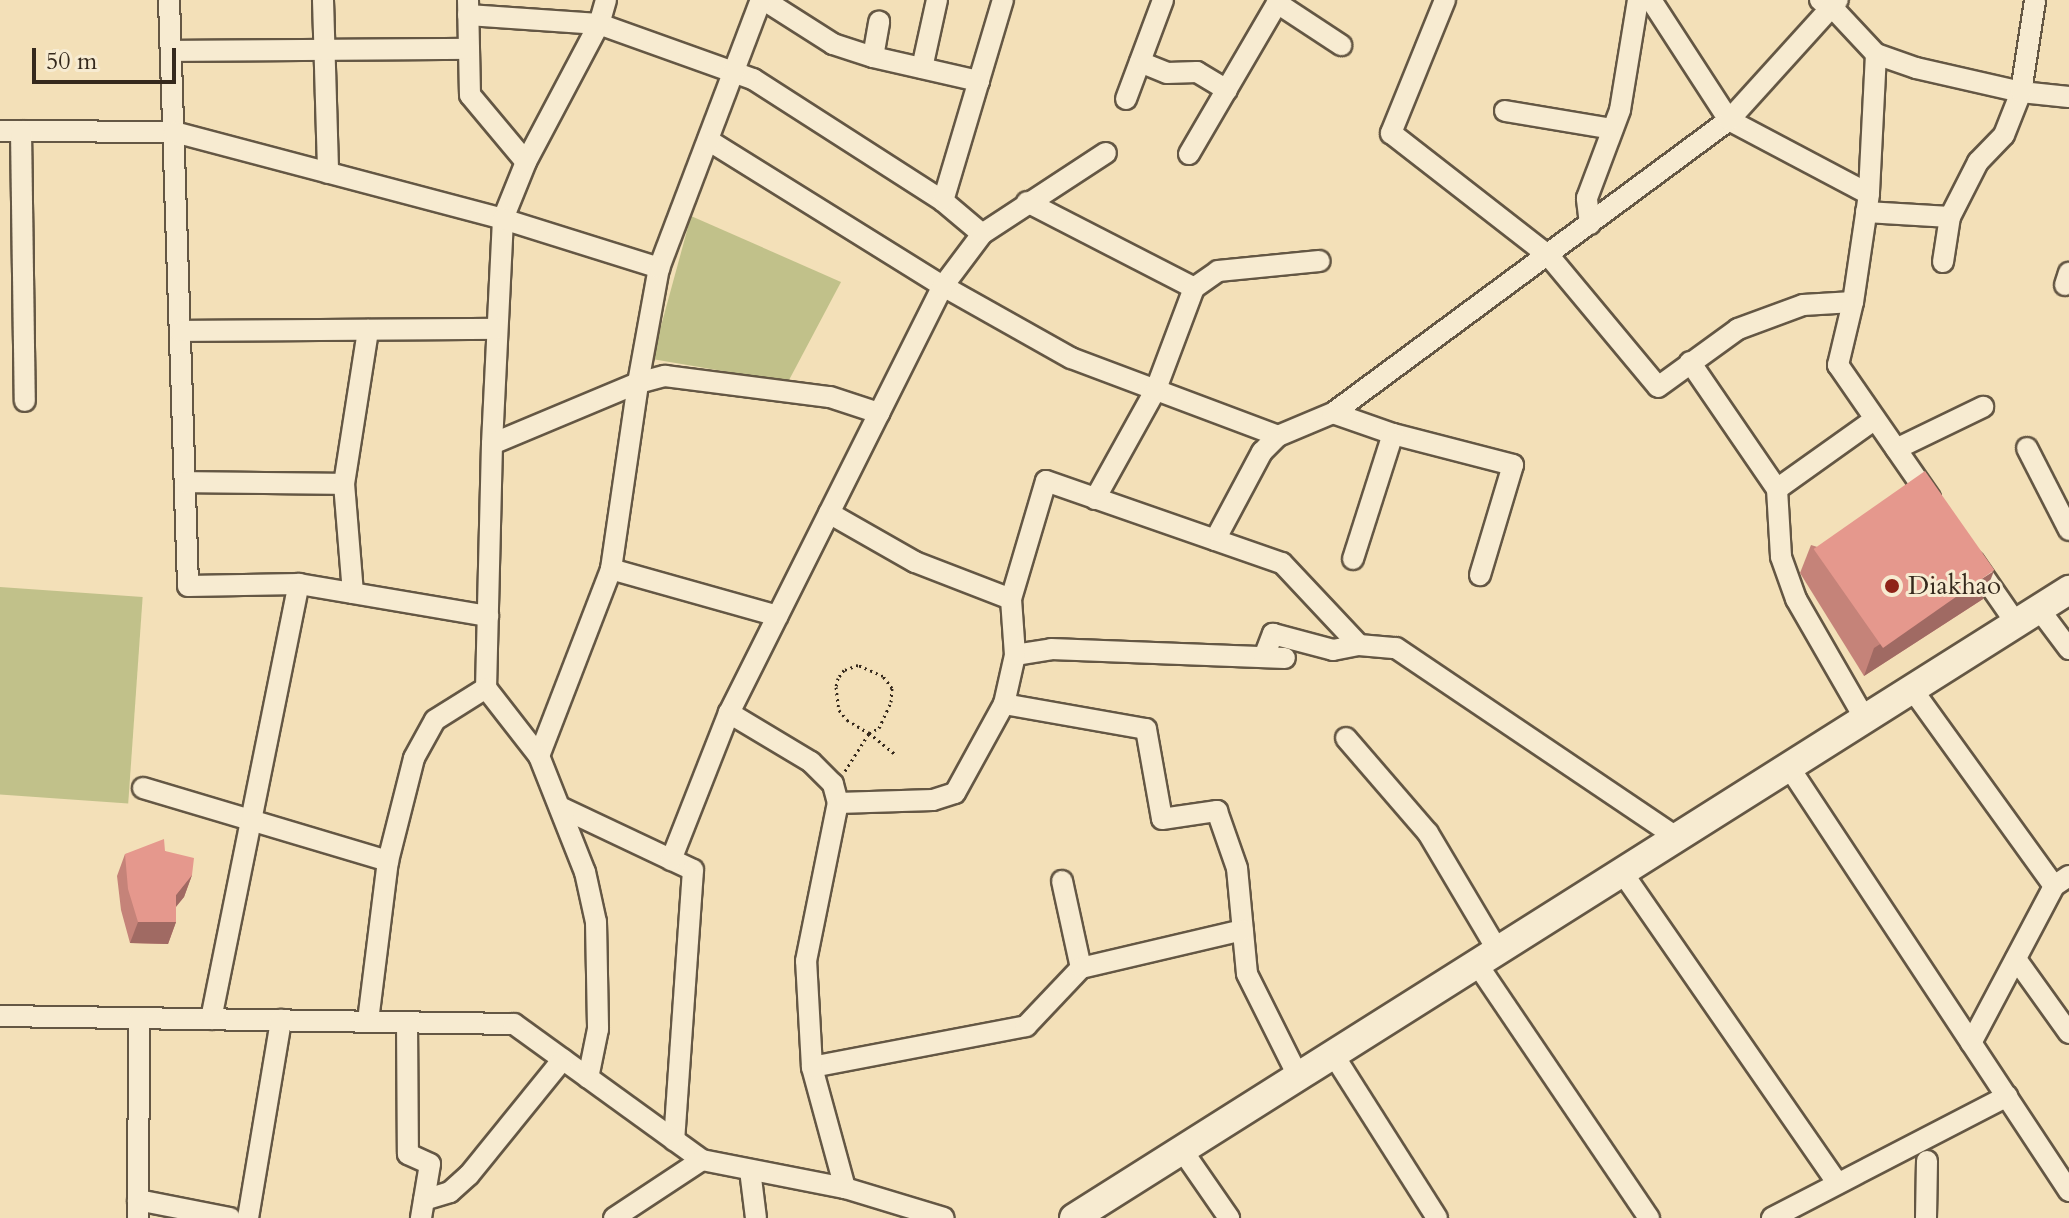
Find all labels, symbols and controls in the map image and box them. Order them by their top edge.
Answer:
scale bar [36,32,180,82]
text: 50 m [46,45,97,78]
place label: Diakhao [1908,570,2001,602]
marker: Diakhao [1883,577,1901,595]

